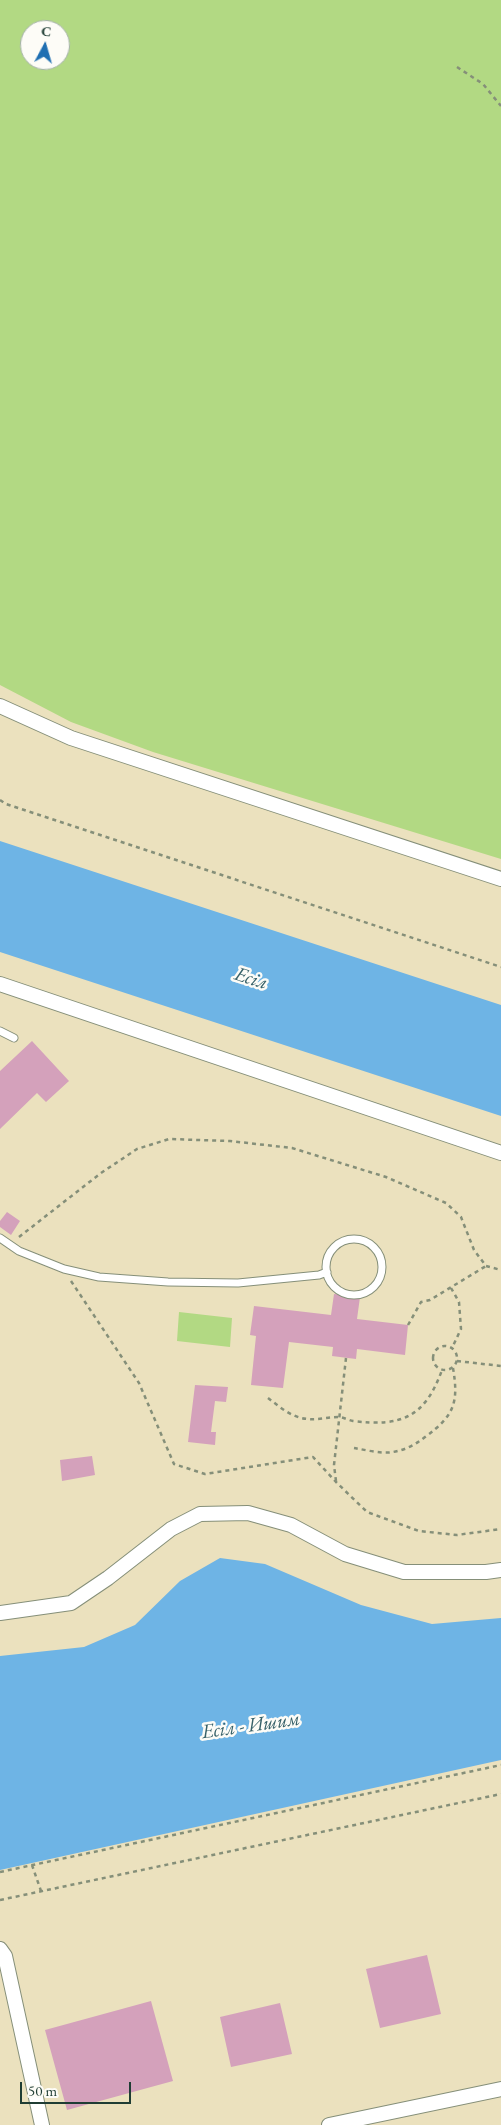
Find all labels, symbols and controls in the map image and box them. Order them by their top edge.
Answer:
north arrow [20,20,70,70]
text: С [41,22,52,41]
water label: Есіл [231,962,271,996]
water label: Есіл - Ишим [200,1707,302,1745]
scale bar [22,2072,134,2104]
text: 50 m [28,2081,57,2100]

